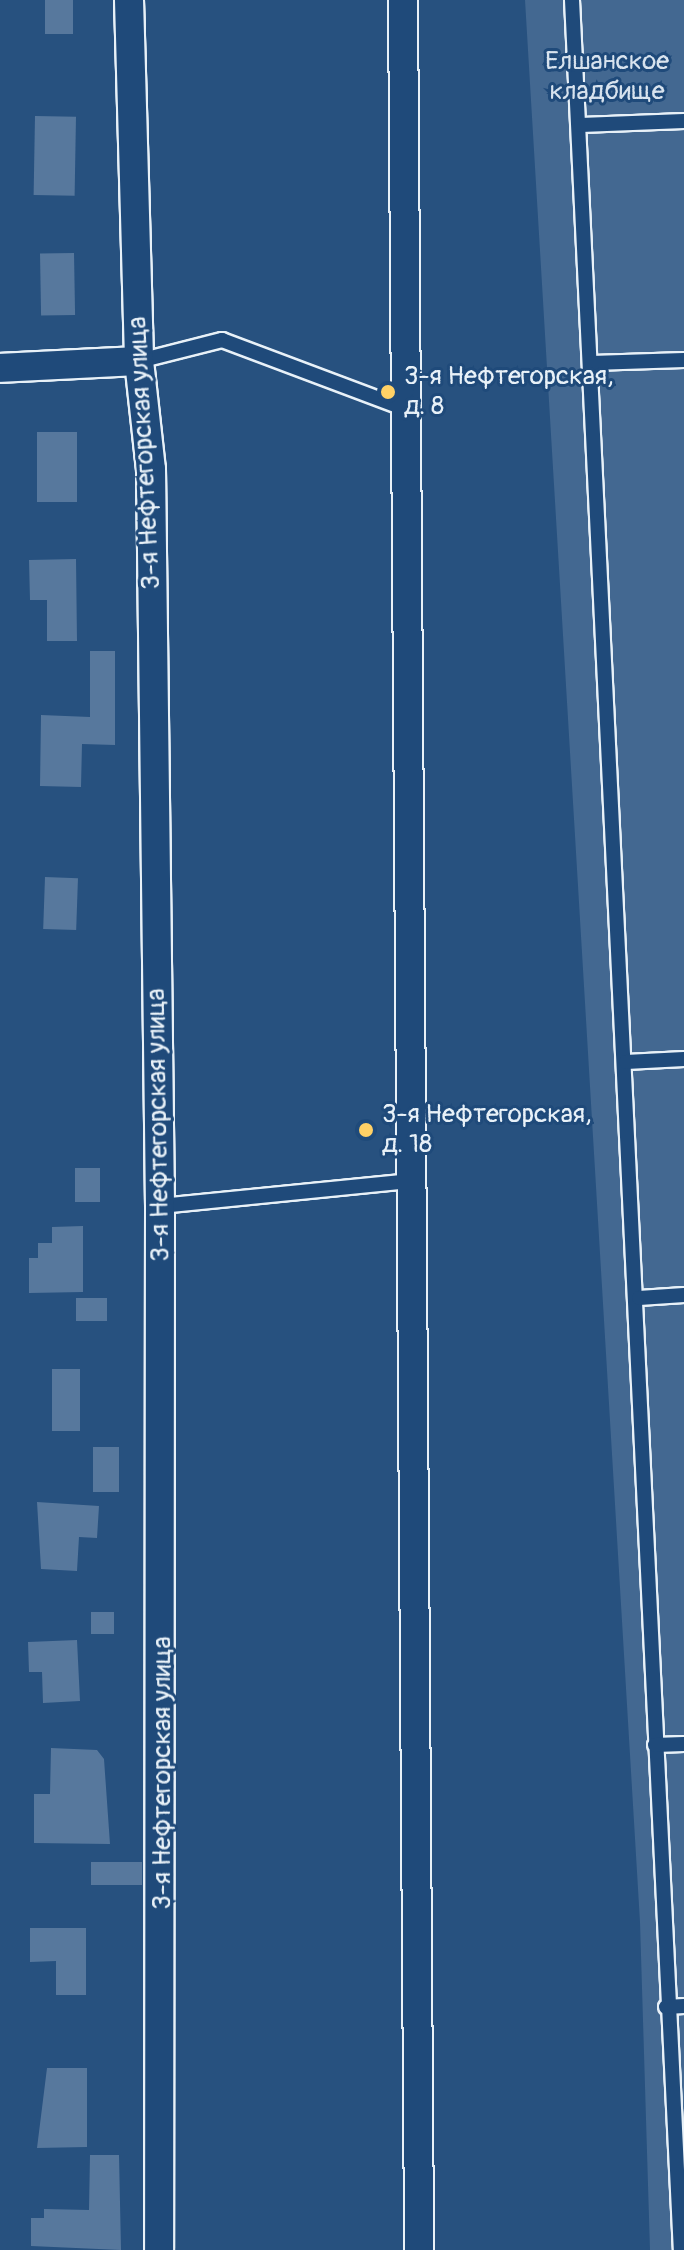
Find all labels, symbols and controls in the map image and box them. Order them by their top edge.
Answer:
park label: Елшанское кладбище [545,46,669,108]
street label: 3-я Нефтегорская улица [122,316,168,590]
place label: 3-я Нефтегорская, д. 8 [404,361,614,422]
marker: 3-я Нефтегорская, д. 8 [379,383,397,401]
street label: 3-я Нефтегорская улица [141,988,177,1262]
place label: 3-я Нефтегорская, д. 18 [382,1099,592,1160]
marker: 3-я Нефтегорская, д. 18 [357,1121,375,1139]
street label: 3-я Нефтегорская улица [147,1636,179,1910]

